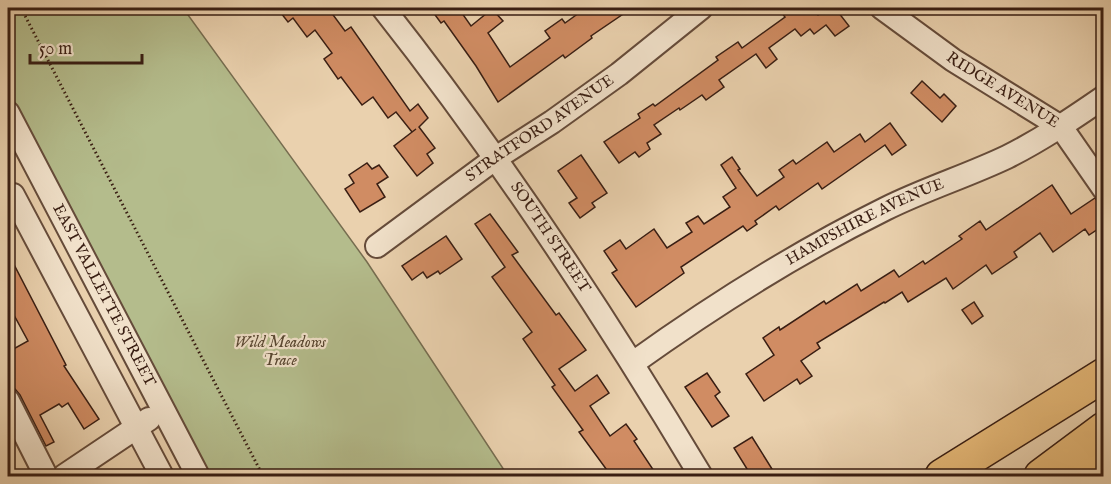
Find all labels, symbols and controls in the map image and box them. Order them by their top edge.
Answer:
scale bar [30,27,142,65]
text: 50 m [39,38,72,61]
street label: RIDGE AVENUE [942,48,1062,133]
street label: STRATFORD AVENUE [462,71,618,187]
street label: HAMPSHIRE AVENUE [782,174,947,270]
street label: SOUTH STREET [505,178,594,297]
street label: EAST VALLETTE STREET [47,201,160,391]
park label: Wild Meadows Trace [234,333,326,371]

